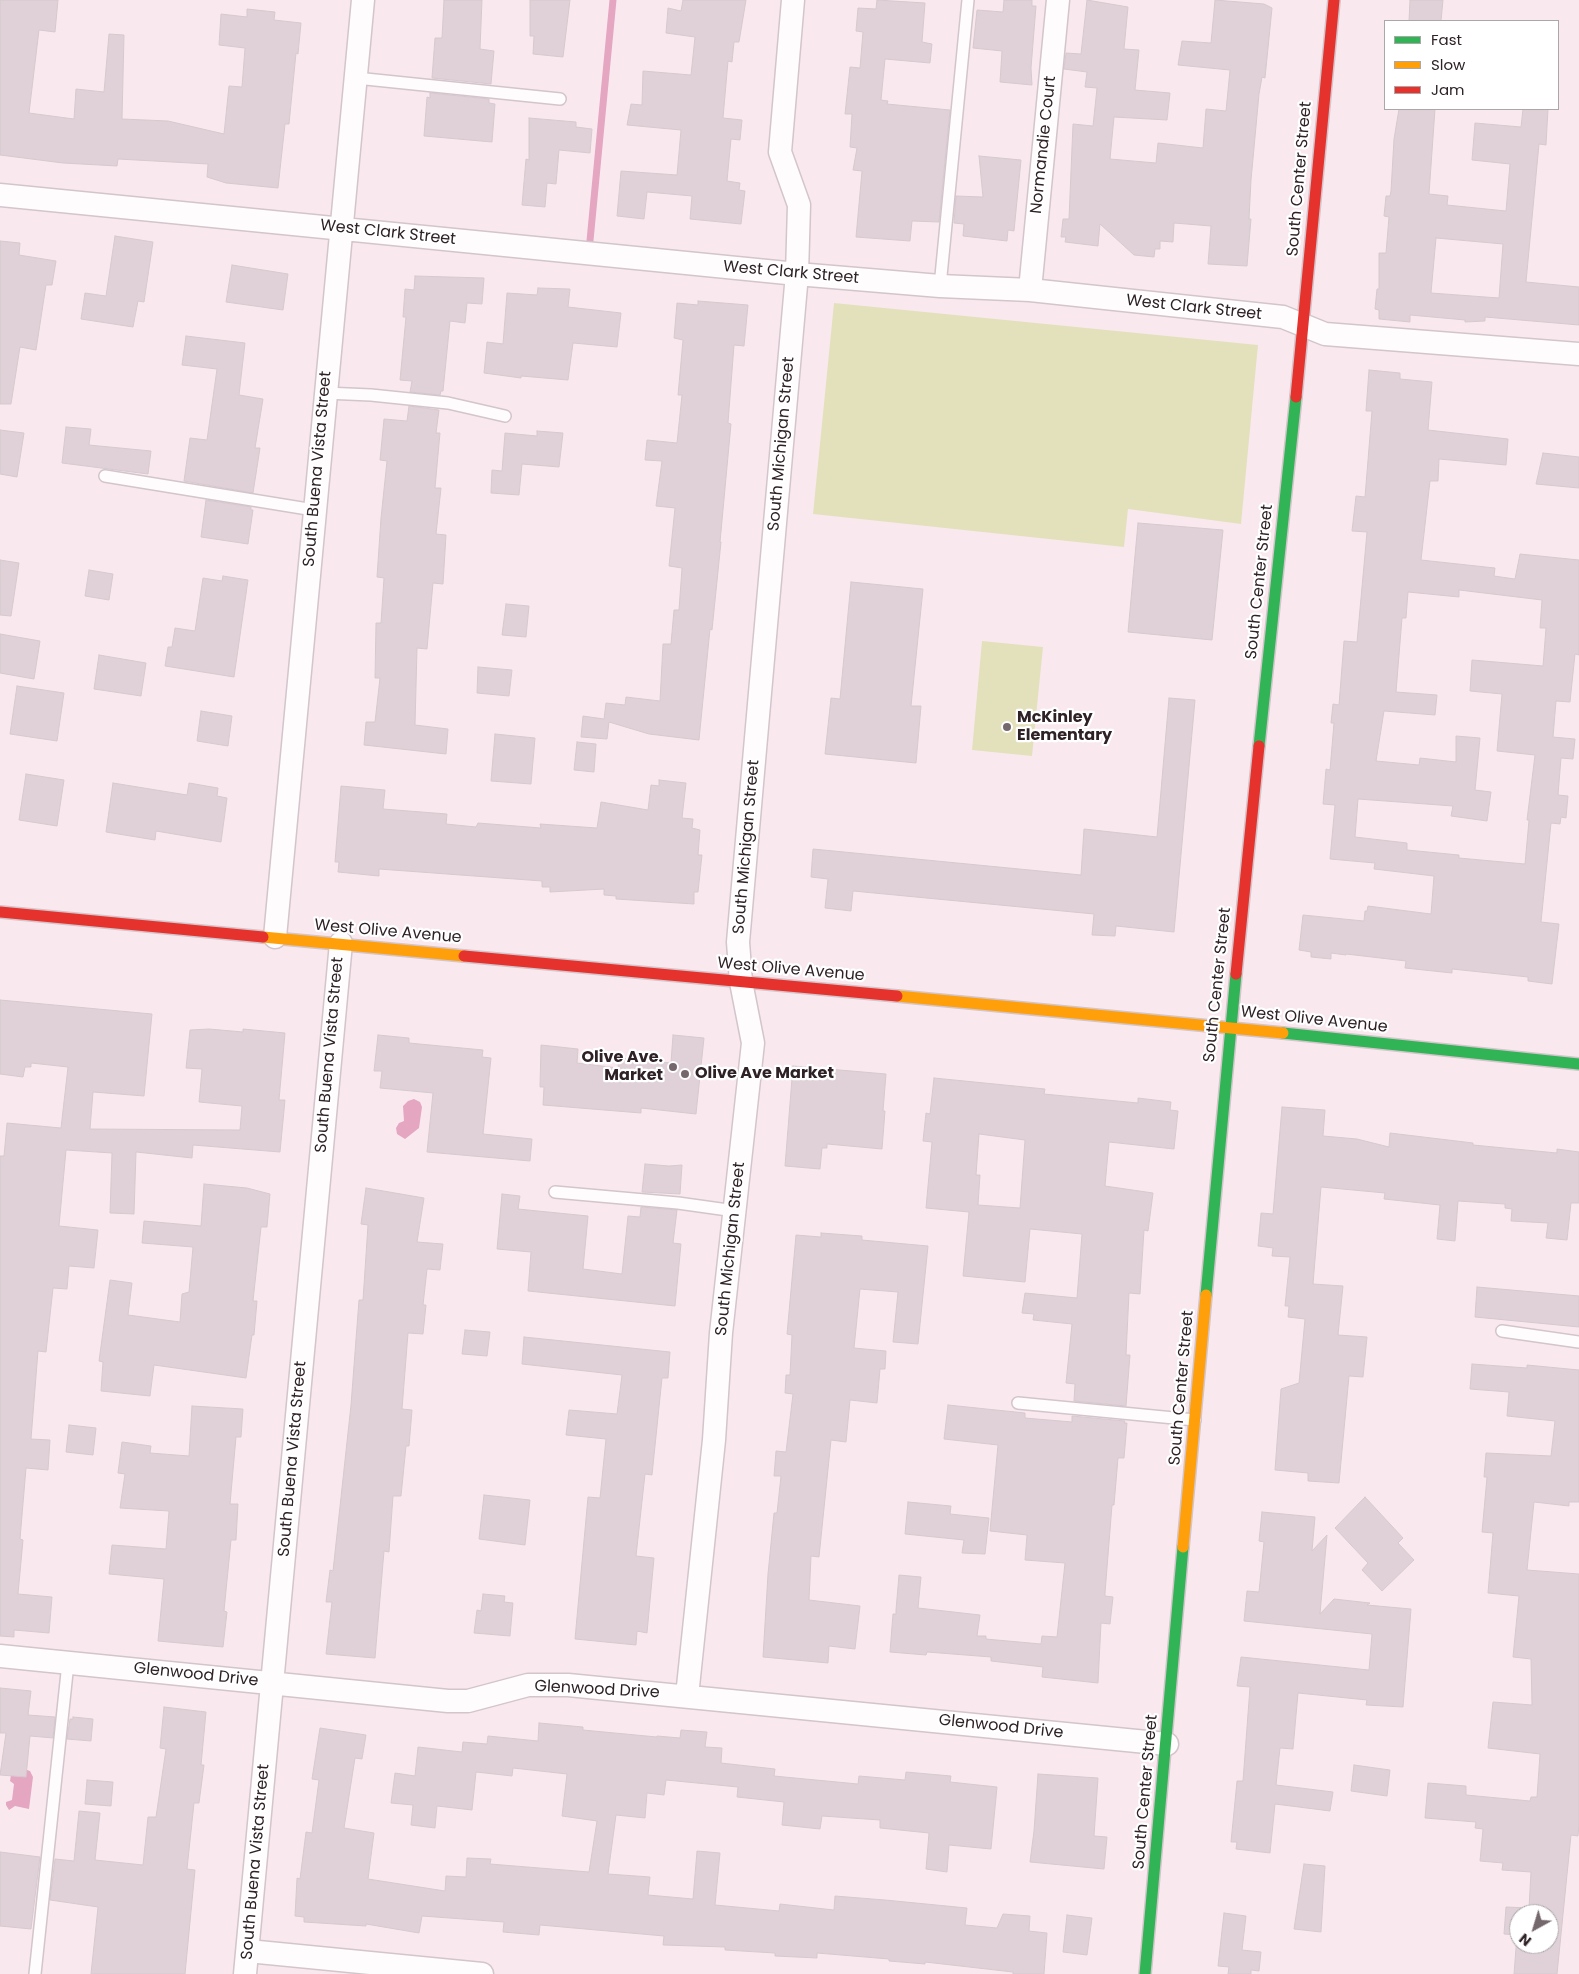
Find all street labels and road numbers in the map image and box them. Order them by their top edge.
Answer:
street label: Normandie Court [1027,75,1061,215]
street label: South Center Street [1284,101,1316,257]
street label: West Clark Street [319,216,457,250]
street label: West Clark Street [722,257,860,289]
street label: West Clark Street [1125,291,1263,325]
street label: South Michigan Street [765,356,799,532]
street label: South Buena Vista Street [300,370,336,568]
street label: South Center Street [1242,504,1278,660]
street label: South Michigan Street [730,759,764,935]
street label: South Center Street [1200,907,1236,1063]
street label: West Olive Avenue [314,916,462,948]
street label: West Olive Avenue [717,954,865,986]
street label: South Buena Vista Street [312,956,348,1154]
street label: West Olive Avenue [1240,1003,1388,1037]
street label: South Michigan Street [712,1161,750,1337]
street label: South Center Street [1166,1310,1198,1466]
street label: South Buena Vista Street [275,1360,311,1558]
street label: Glenwood Drive [133,1659,259,1691]
street label: Glenwood Drive [534,1677,660,1703]
street label: Glenwood Drive [938,1711,1064,1743]
street label: South Center Street [1130,1714,1162,1870]
street label: South Buena Vista Street [238,1763,274,1961]

